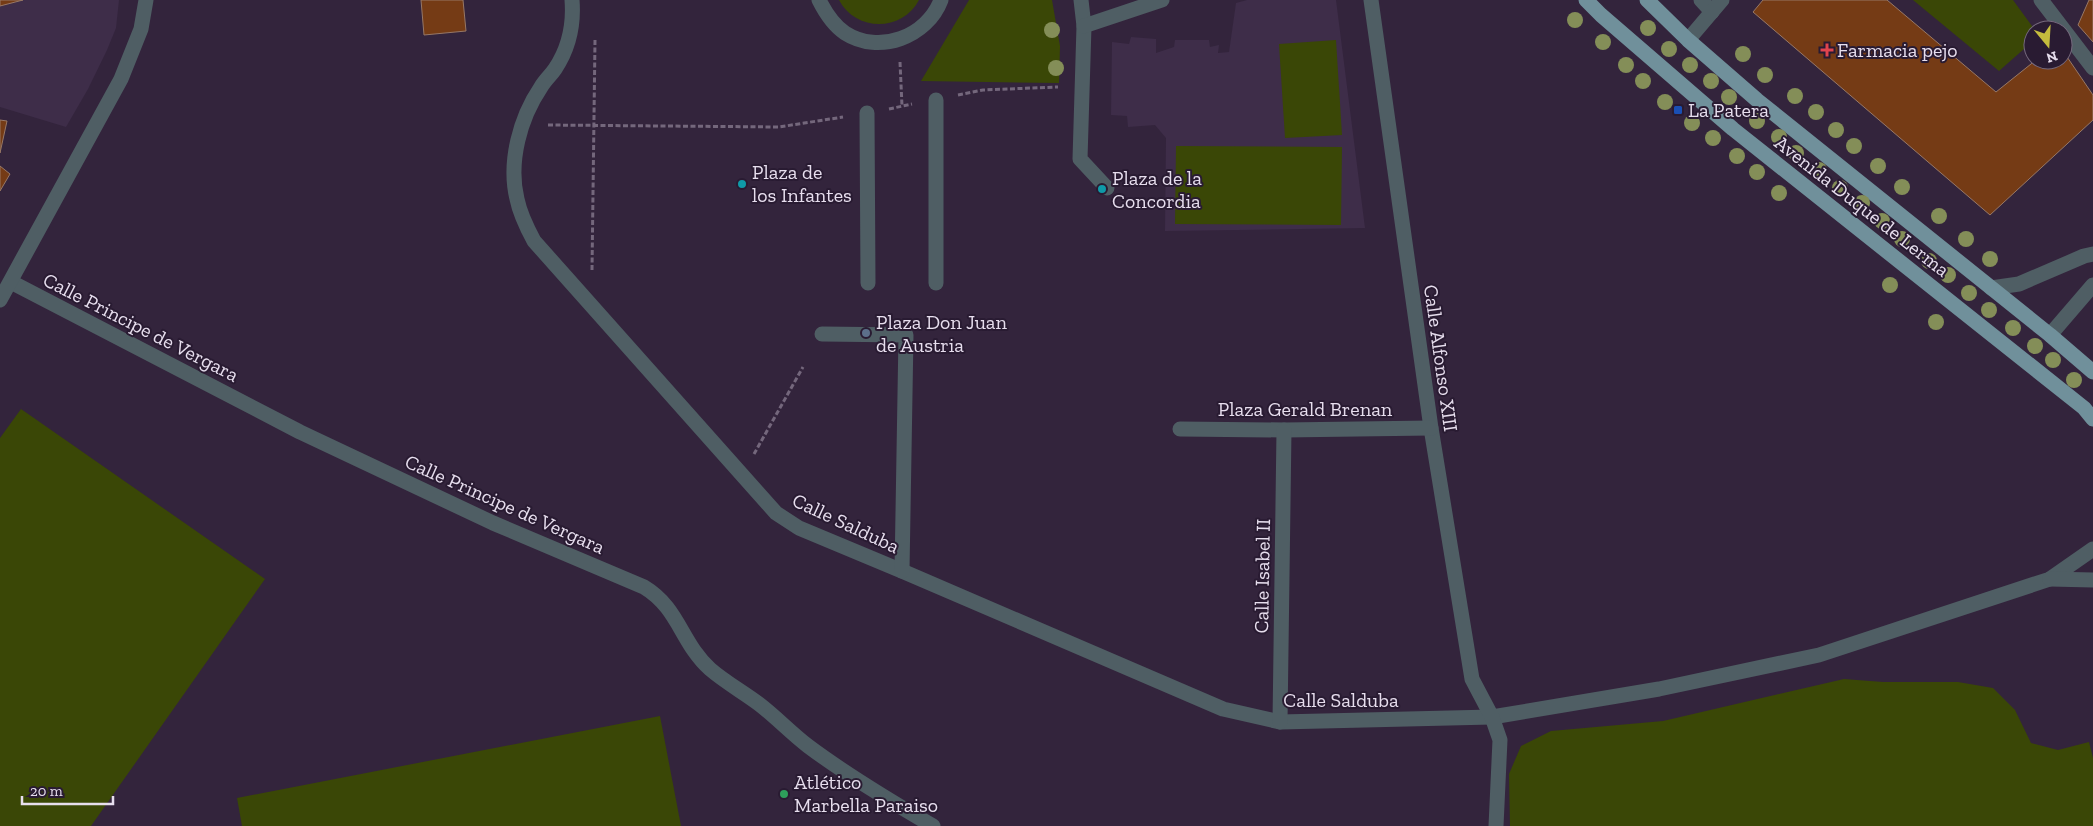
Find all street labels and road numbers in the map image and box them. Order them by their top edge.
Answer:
street label: Avenida Duque de Lerma [1770,130,1954,282]
street label: Calle Principe de Vergara [39,267,243,387]
street label: Calle Alfonso XIII [1419,283,1463,433]
street label: Plaza Gerald Brenan [1218,397,1393,421]
street label: Calle Principe de Vergara [401,449,609,559]
street label: Calle Salduba [789,488,904,558]
street label: Calle Isabel II [1249,518,1275,634]
street label: Calle Salduba [1283,688,1399,712]

